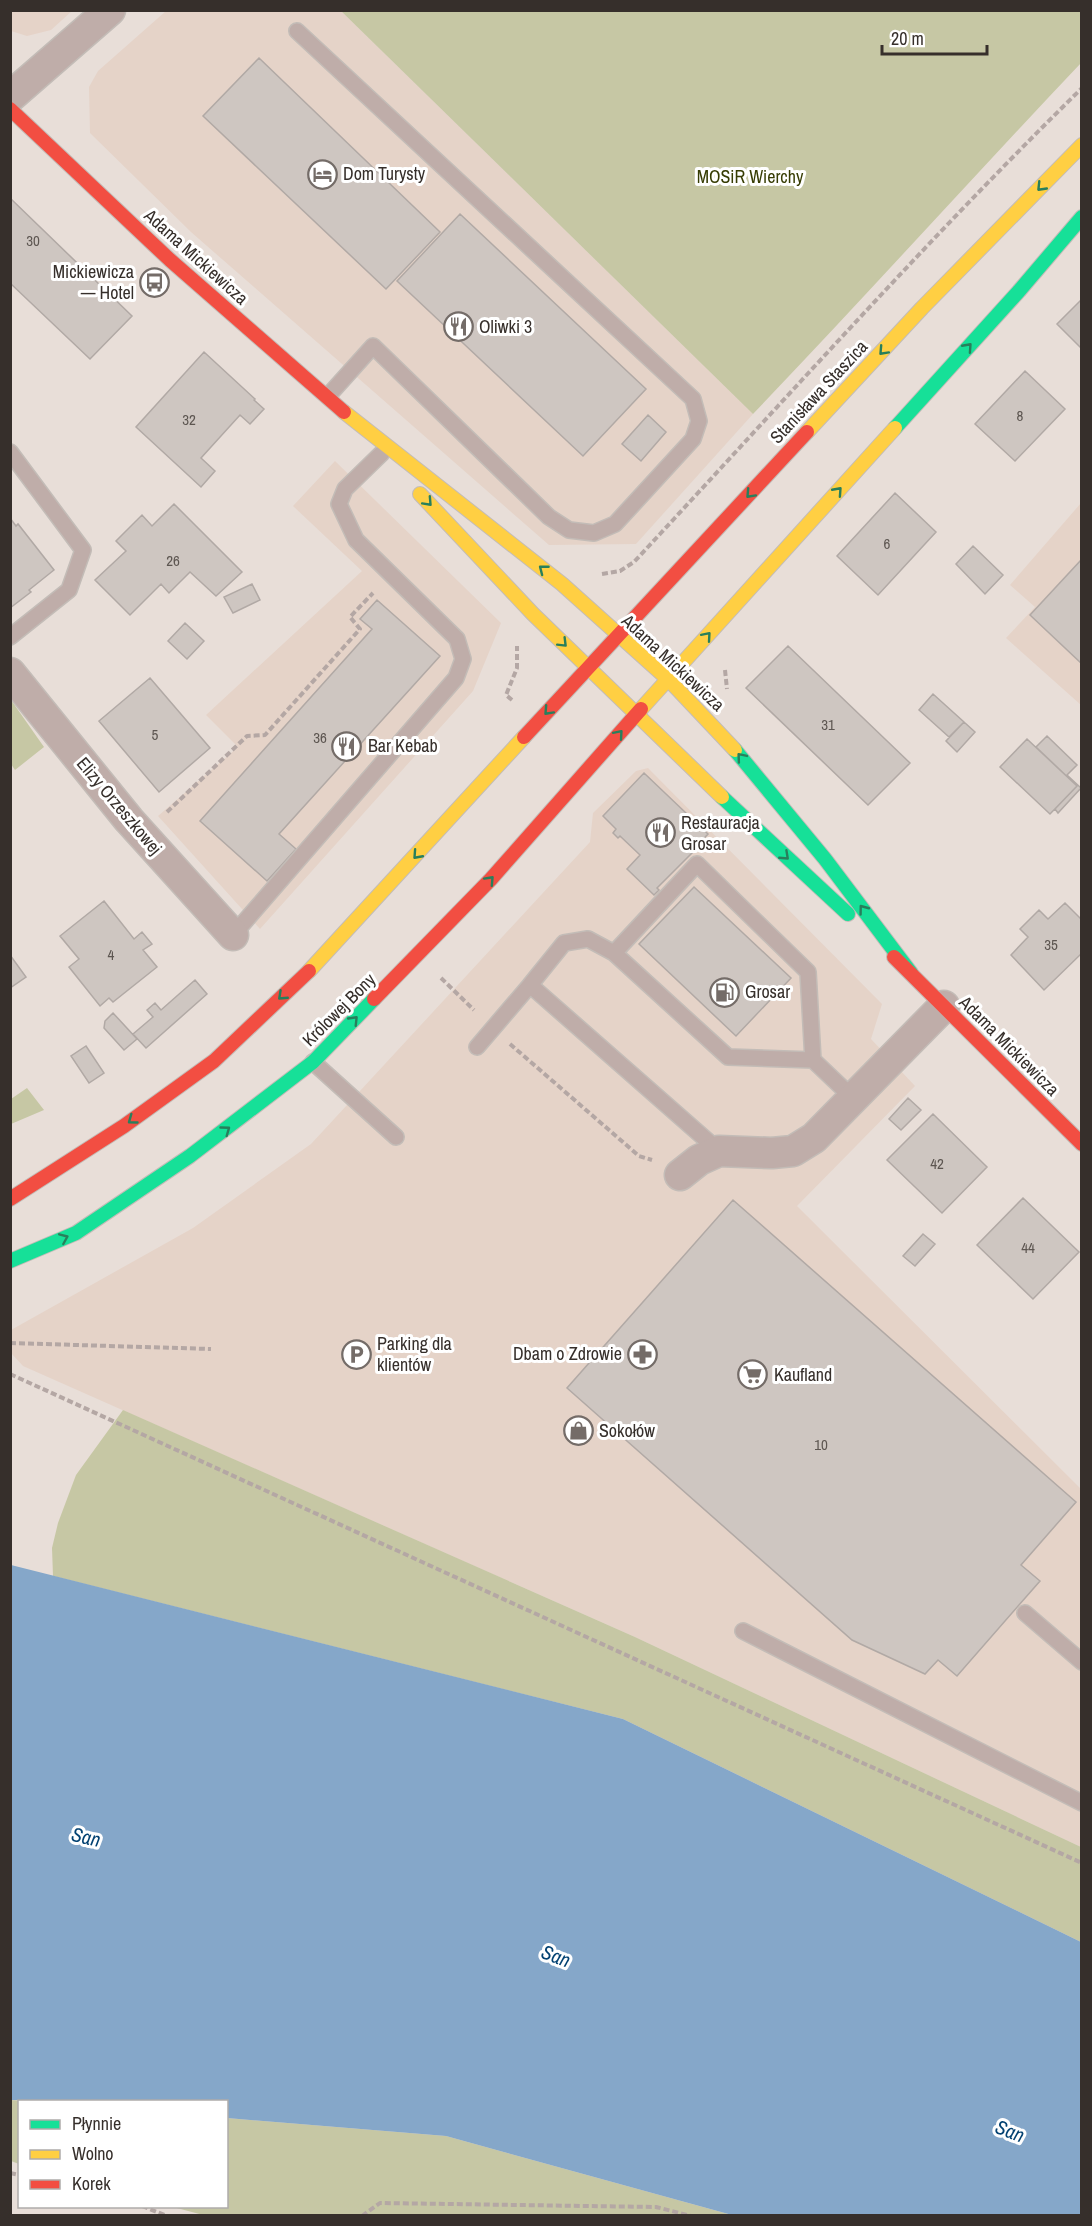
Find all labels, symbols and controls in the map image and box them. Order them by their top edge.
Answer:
scale bar [882,18,987,56]
text: 20 m [891,26,924,51]
hotel icon: Dom Turysty [306,158,338,190]
place label: Dom Turysty [343,161,426,186]
park label: MOSiR Wierchy [697,164,804,189]
one-way arrow [1037,179,1048,190]
street label: Adama Mickiewicza [138,202,254,310]
house number: 30 [26,230,40,251]
place label: Mickiewicza — Hotel [53,259,134,305]
bus stop icon: Mickiewicza — Hotel [139,266,171,298]
restaurant icon: Oliwki 3 [442,311,474,343]
place label: Oliwki 3 [479,314,532,339]
street label: Stanisława Staszica [764,335,873,449]
one-way arrow [879,343,890,354]
one-way arrow [961,343,972,354]
house number: 8 [1017,405,1024,426]
house number: 32 [182,409,196,430]
one-way arrow [746,487,757,497]
one-way arrow [831,488,842,498]
one-way arrow [421,495,432,506]
house number: 6 [884,533,891,554]
house number: 26 [166,550,180,571]
one-way arrow [539,566,550,577]
street label: Adama Mickiewicza [616,608,730,717]
one-way arrow [700,632,711,643]
one-way arrow [556,637,567,647]
one-way arrow [545,704,556,715]
house number: 31 [821,714,835,735]
house number: 5 [152,724,159,745]
house number: 36 [313,727,327,748]
restaurant icon: Bar Kebab [331,730,363,762]
one-way arrow [612,730,623,741]
place label: Bar Kebab [368,733,438,758]
street label: Elizy Orzeszkowej [71,751,168,860]
one-way arrow [737,753,748,764]
place label: Restauracja Grosar [681,810,760,856]
restaurant icon: Restauracja Grosar [644,817,676,849]
one-way arrow [413,848,424,859]
one-way arrow [779,849,789,860]
one-way arrow [483,876,494,887]
one-way arrow [859,905,870,916]
house number: 35 [1044,934,1058,955]
house number: 4 [108,944,115,965]
street label: Królowej Bony [296,967,381,1052]
fuel station icon: Grosar [708,976,740,1008]
place label: Grosar [745,979,790,1004]
one-way arrow [279,989,289,1000]
street label: Adama Mickiewicza [953,989,1065,1101]
one-way arrow [347,1017,358,1028]
one-way arrow [128,1113,139,1124]
one-way arrow [219,1126,230,1137]
house number: 42 [930,1153,944,1174]
one-way arrow [58,1233,69,1245]
house number: 44 [1021,1237,1035,1258]
place label: Parking dla klientów [377,1331,452,1377]
parking icon: Parking dla klientów [340,1338,372,1370]
pharmacy icon: Dbam o Zdrowie [627,1338,659,1370]
place label: Dbam o Zdrowie [513,1341,622,1366]
supermarket icon: Kaufland [737,1359,769,1391]
place label: Kaufland [774,1362,832,1387]
shop icon: Sokołów [562,1415,594,1447]
place label: Sokołów [599,1418,655,1443]
house number: 10 [814,1434,828,1455]
water label: San [69,1820,103,1853]
water label: San [538,1938,575,1973]
legend [18,2100,228,2208]
text: Płynnie [72,2111,121,2136]
water label: San [992,2113,1029,2148]
text: Wolno [72,2141,114,2166]
text: Korek [72,2171,111,2196]

